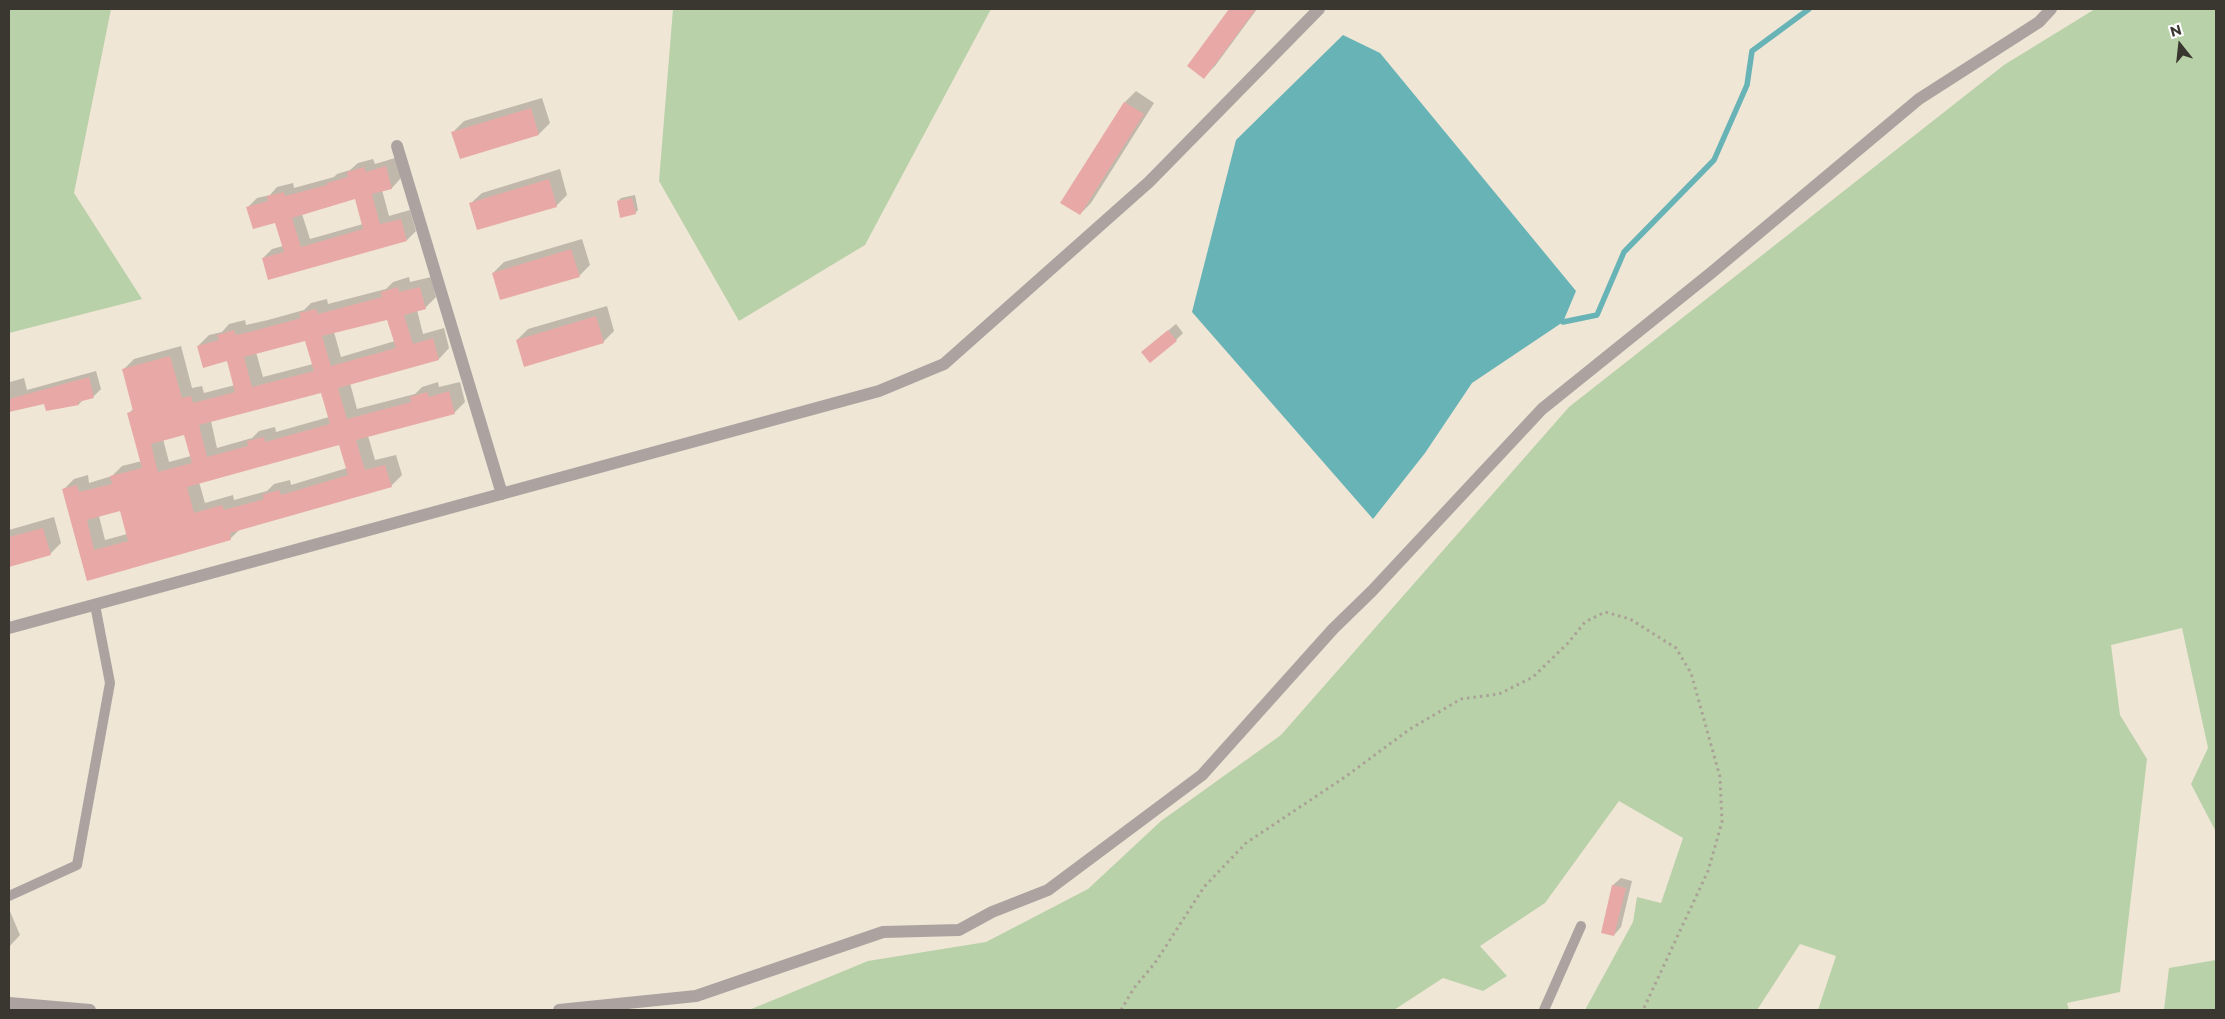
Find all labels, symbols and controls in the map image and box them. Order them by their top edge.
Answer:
north arrow [2155,20,2205,70]
text: N [2168,20,2184,41]

